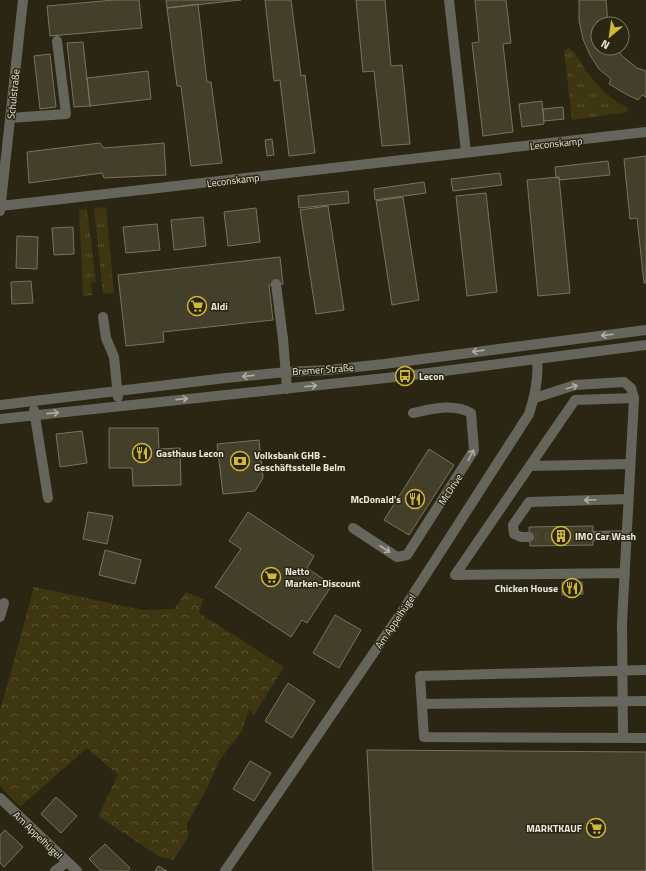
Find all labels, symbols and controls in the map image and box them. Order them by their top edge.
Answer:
north arrow [590,16,630,56]
text: N [598,36,612,54]
street label: Schulstraße [3,68,24,120]
street label: Leconskamp [529,133,583,154]
street label: Leconskamp [206,170,260,191]
supermarket icon: Aldi [186,295,208,317]
place label: Aldi [211,299,228,314]
one-way arrow [601,331,614,339]
one-way arrow [472,347,485,355]
street label: Bremer Straße [292,360,354,379]
bus stop icon: Lecon [394,365,416,387]
place label: Lecon [419,369,444,384]
one-way arrow [242,372,255,379]
one-way arrow [304,382,317,390]
one-way arrow [565,383,578,390]
one-way arrow [175,395,188,403]
one-way arrow [46,409,59,417]
restaurant icon: Gasthaus Lecon [131,442,153,464]
place label: Gasthaus Lecon [156,446,224,461]
place label: Volksbank GHB - Geschäftsstelle Belm [254,448,345,475]
one-way arrow [468,449,475,461]
bank icon: Volksbank GHB - Geschäftsstelle Belm [229,450,251,472]
street label: McDrive [435,471,466,508]
restaurant icon: McDonald's [404,488,426,510]
place label: McDonald's [350,492,401,507]
one-way arrow [584,497,597,504]
building icon: IMO Car Wash [550,525,572,547]
place label: IMO Car Wash [575,529,636,544]
one-way arrow [379,545,390,553]
place label: Netto Marken-Discount [285,564,361,591]
supermarket icon: Netto Marken-Discount [260,566,282,588]
restaurant icon: Chicken House [561,577,583,599]
place label: Chicken House [495,581,558,596]
street label: Am Appelhügel [371,591,419,652]
street label: Am Appelhügel [10,808,66,863]
supermarket icon: MARKTKAUF [585,817,607,839]
place label: MARKTKAUF [526,821,583,836]

